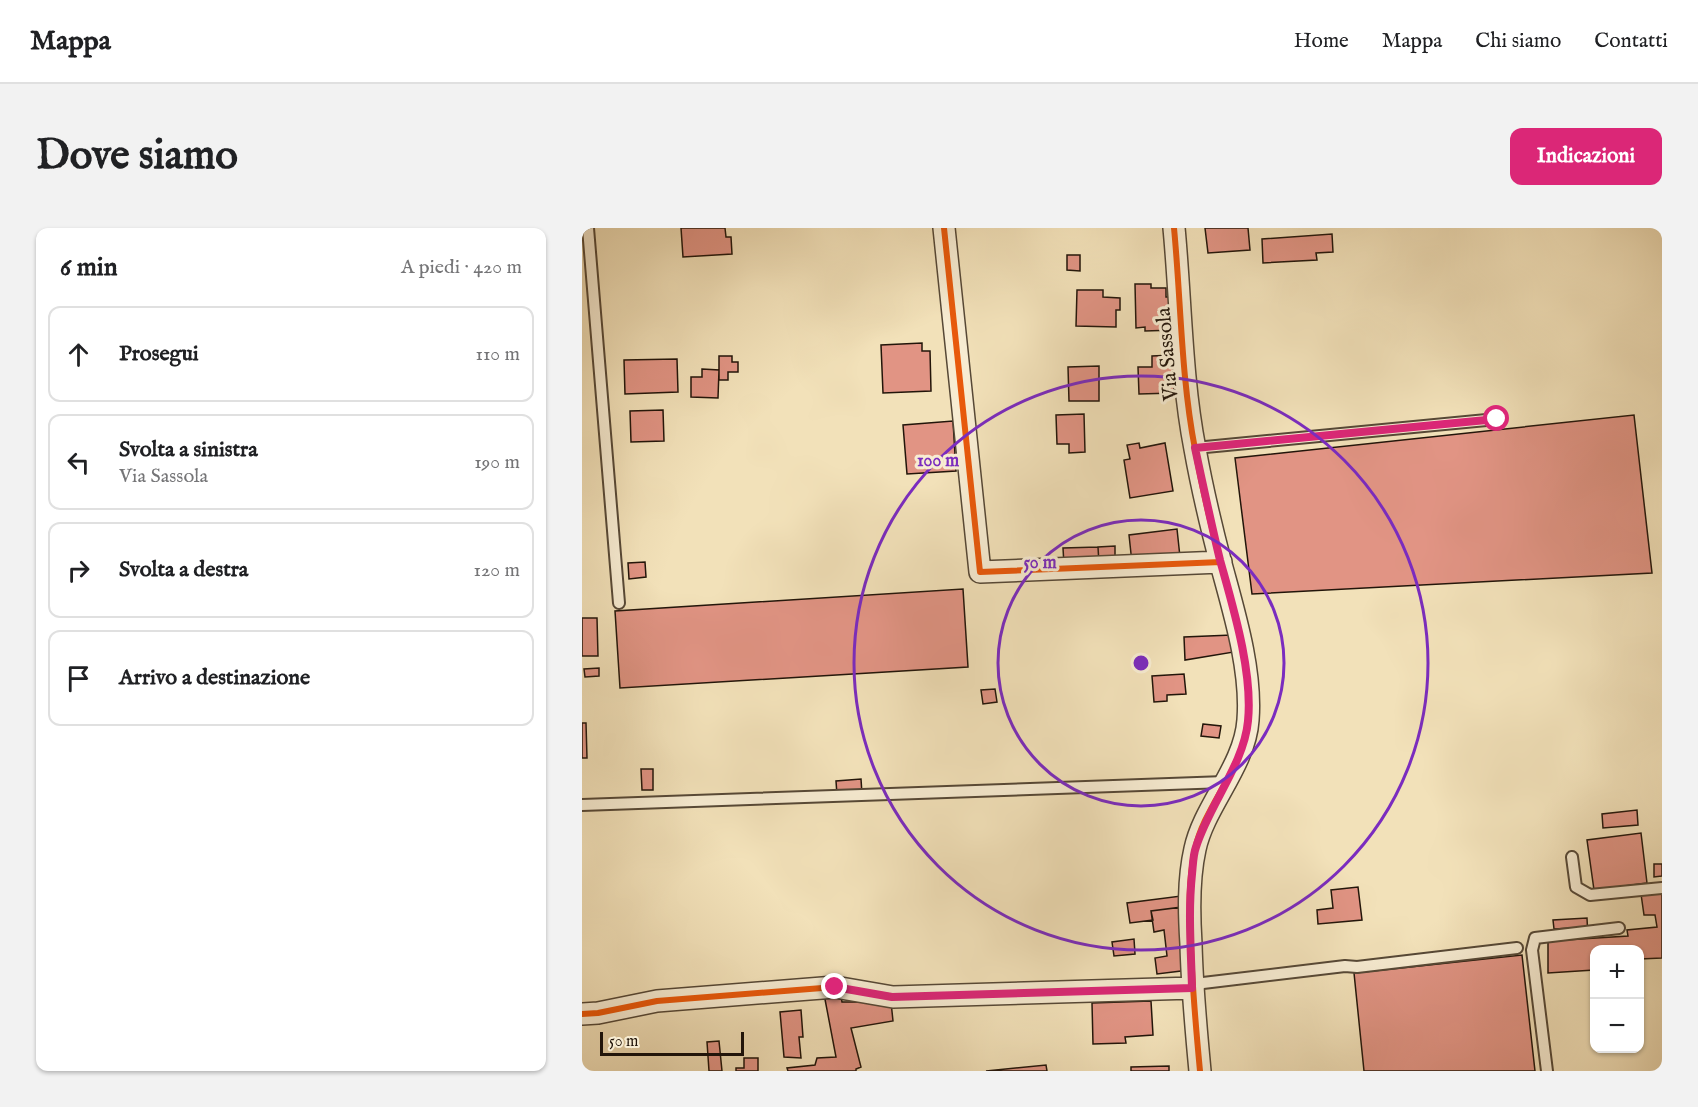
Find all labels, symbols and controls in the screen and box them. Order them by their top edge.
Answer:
text: Mappa [30,24,111,59]
text: Home [1294,28,1349,55]
text: Mappa [1382,28,1442,55]
text: Chi siamo [1475,28,1561,55]
text: Contatti [1594,28,1668,55]
button: Indicazioni [1510,128,1662,185]
text: Dove siamo [36,130,238,183]
text: 6 min [60,251,118,284]
text: A piedi · 420 m [401,255,522,280]
street label: Via Sassola [1150,305,1186,403]
icon: ahead [62,338,95,371]
text: Prosegui [119,340,199,368]
text: 110 m [476,342,520,367]
route start [1483,405,1509,431]
text: Svolta a sinistra [119,436,258,464]
icon: left [62,446,95,479]
text: 190 m [474,450,520,475]
text: 100 m [917,450,959,473]
text: Via Sassola [119,464,208,489]
text: 50 m [1023,552,1057,575]
icon: right [62,554,95,587]
text: Svolta a destra [119,556,248,584]
text: 120 m [474,558,520,583]
centre of rings [1131,653,1151,673]
icon: arrive [62,662,95,695]
text: Arrivo a destinazione [119,664,310,692]
map controls [1590,945,1644,1053]
button: + [1590,945,1644,999]
route end [821,973,847,999]
button: − [1590,999,1644,1053]
scale bar [600,1029,744,1056]
text: 50 m [609,1032,638,1052]

